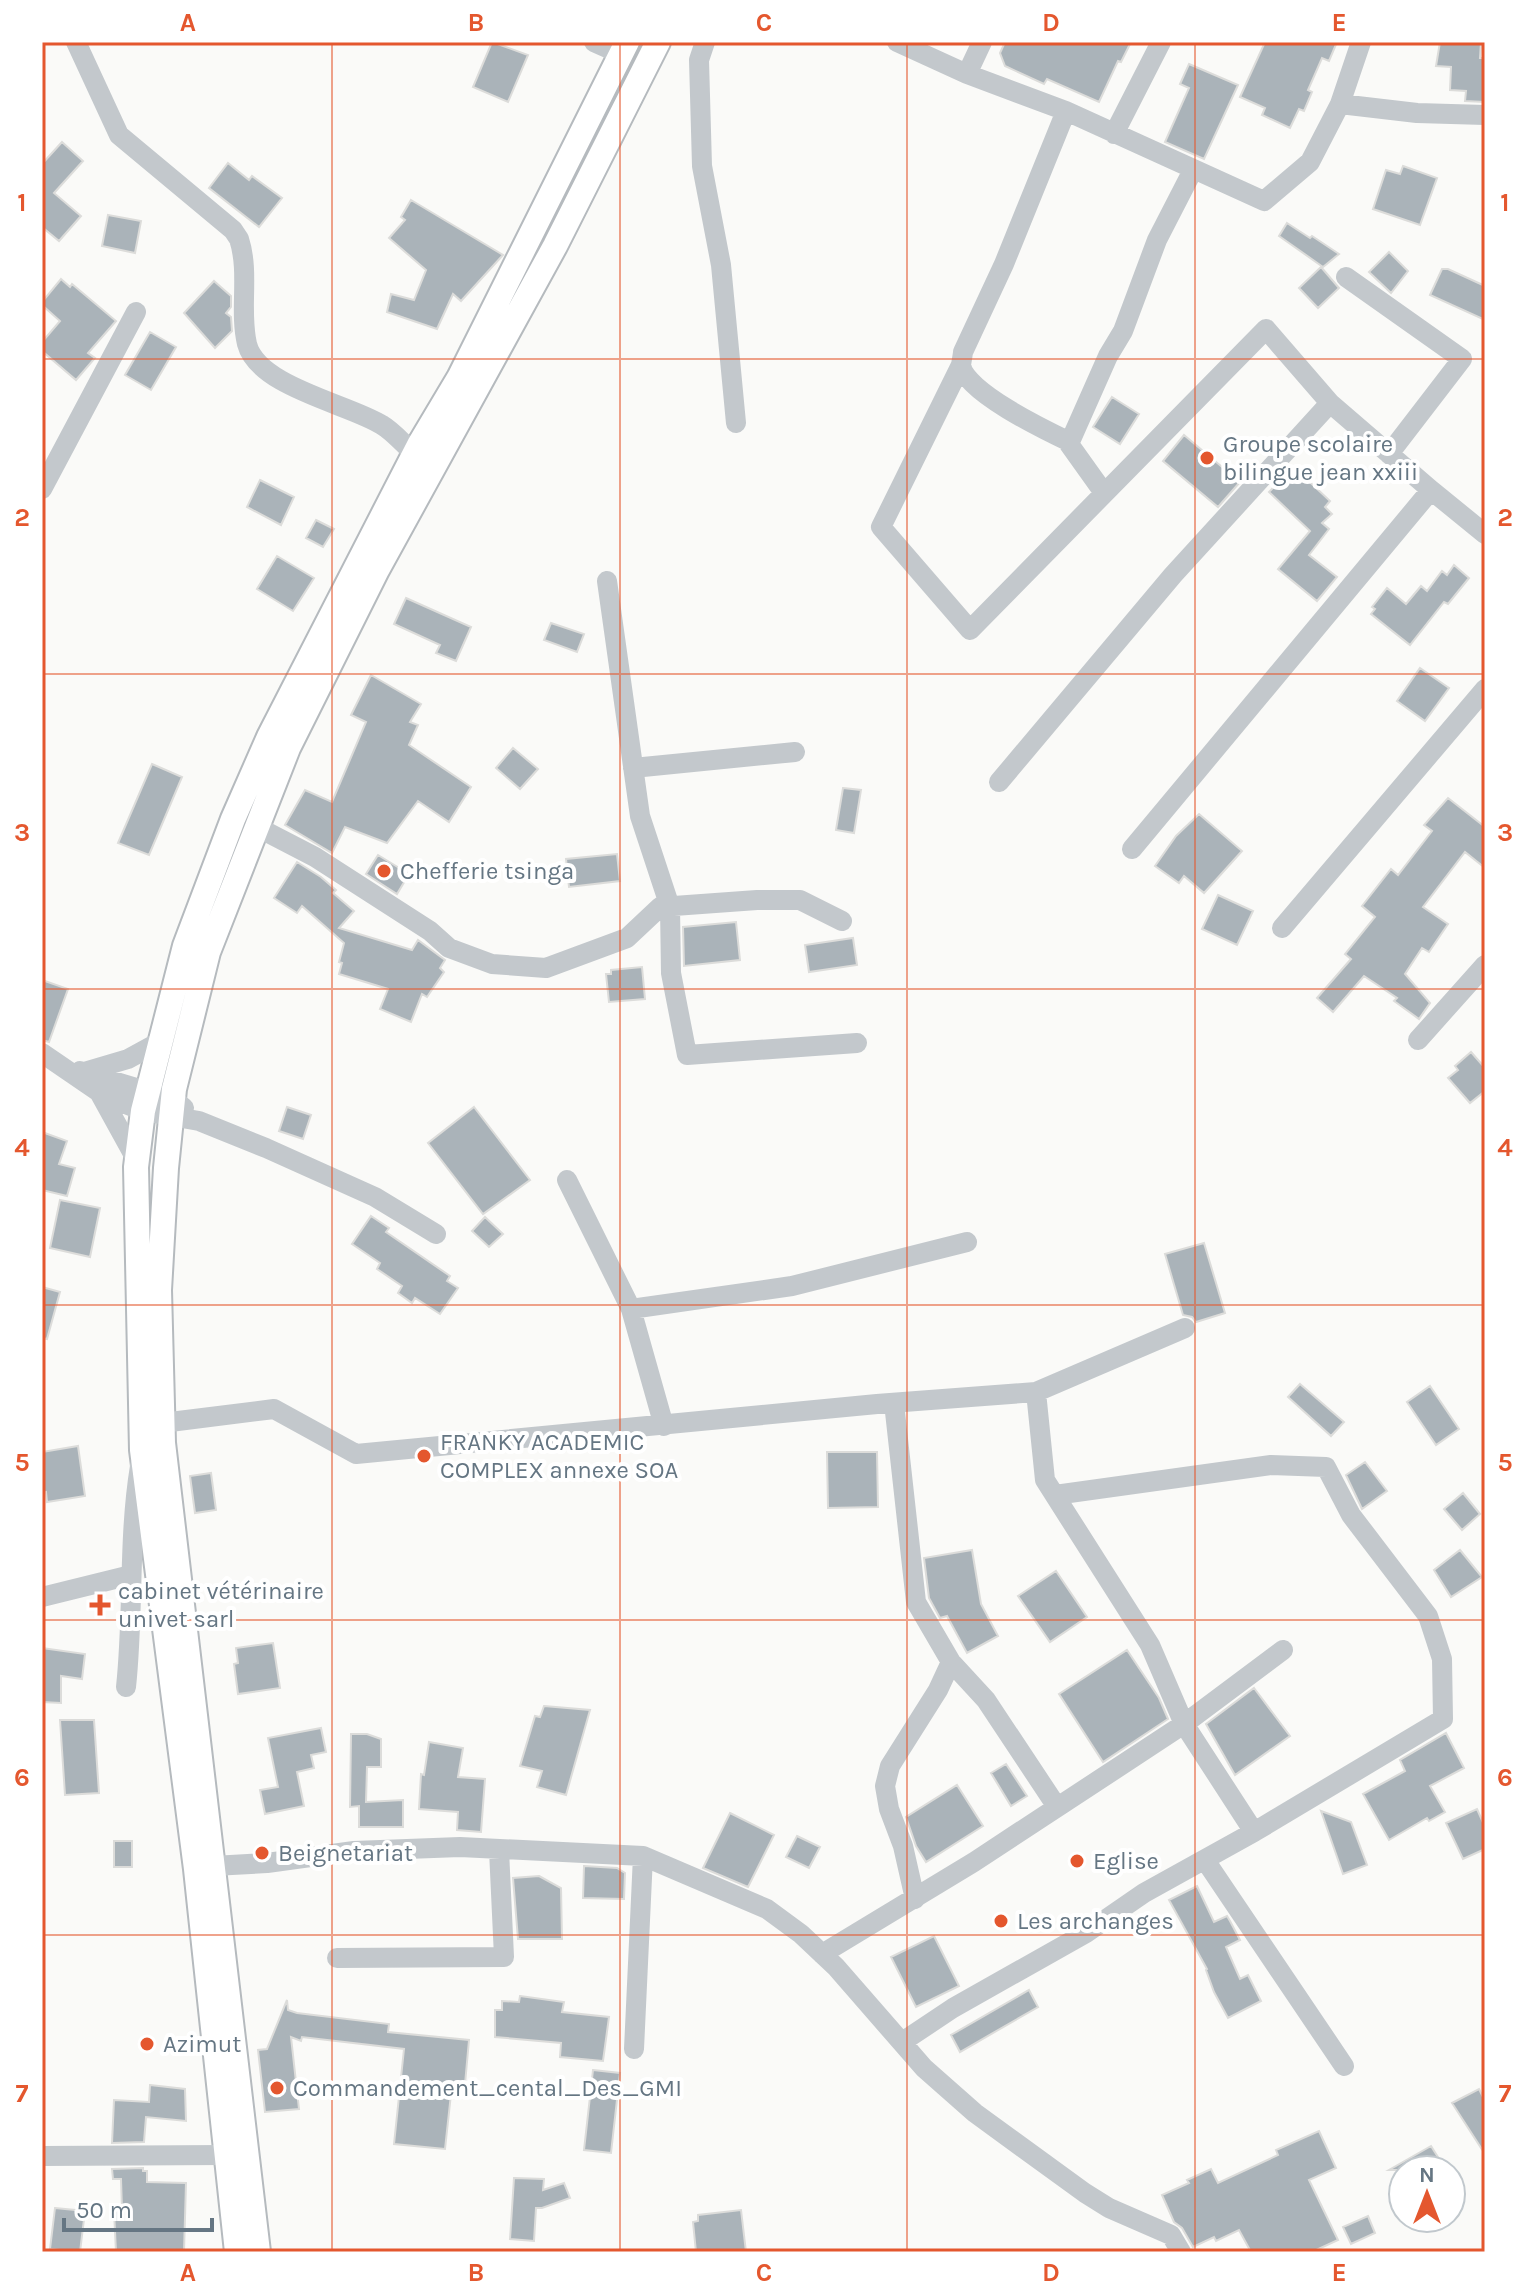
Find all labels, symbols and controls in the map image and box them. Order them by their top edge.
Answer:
text: A [180,7,196,38]
text: B [468,7,484,38]
text: C [756,7,772,38]
text: D [1042,7,1060,38]
text: E [1331,7,1347,38]
text: 1 [17,187,27,218]
text: 1 [1500,187,1510,218]
place label: Groupe scolaire bilingue jean xxiii [1223,430,1418,486]
marker: Groupe scolaire bilingue jean xxiii [1198,449,1216,467]
text: 2 [14,502,30,533]
text: 2 [1497,502,1513,533]
text: 3 [14,817,30,848]
text: 3 [1497,817,1513,848]
place label: Chefferie tsinga [400,857,574,885]
marker: Chefferie tsinga [375,862,393,880]
text: 4 [14,1132,30,1163]
text: 4 [1497,1132,1513,1163]
place label: FRANKY ACADEMIC COMPLEX annexe SOA [440,1428,678,1484]
text: 5 [14,1447,30,1478]
marker: FRANKY ACADEMIC COMPLEX annexe SOA [415,1447,433,1465]
text: 5 [1497,1447,1513,1478]
place label: cabinet vétérinaire univet sarl [118,1577,324,1633]
marker: cabinet vétérinaire univet sarl [89,1594,111,1616]
text: 6 [14,1762,30,1793]
text: 6 [1497,1762,1513,1793]
place label: Beignetariat [278,1839,413,1867]
marker: Beignetariat [253,1844,271,1862]
place label: Eglise [1093,1847,1159,1875]
marker: Eglise [1068,1852,1086,1870]
place label: Les archanges [1017,1907,1174,1935]
marker: Les archanges [992,1912,1010,1930]
place label: Azimut [163,2030,241,2058]
marker: Azimut [138,2035,156,2053]
place label: Commandement_cental_Des_GMI [293,2074,682,2102]
text: 7 [16,2078,29,2109]
text: 7 [1499,2078,1512,2109]
marker: Commandement_cental_Des_GMI [268,2079,286,2097]
north arrow [1387,2154,1467,2234]
text: N [1419,2162,1435,2188]
scale bar [64,2182,212,2232]
text: 50 m [76,2196,132,2224]
text: A [180,2257,196,2288]
text: B [468,2257,484,2288]
text: C [756,2257,772,2288]
text: D [1042,2257,1060,2288]
text: E [1331,2257,1347,2288]

